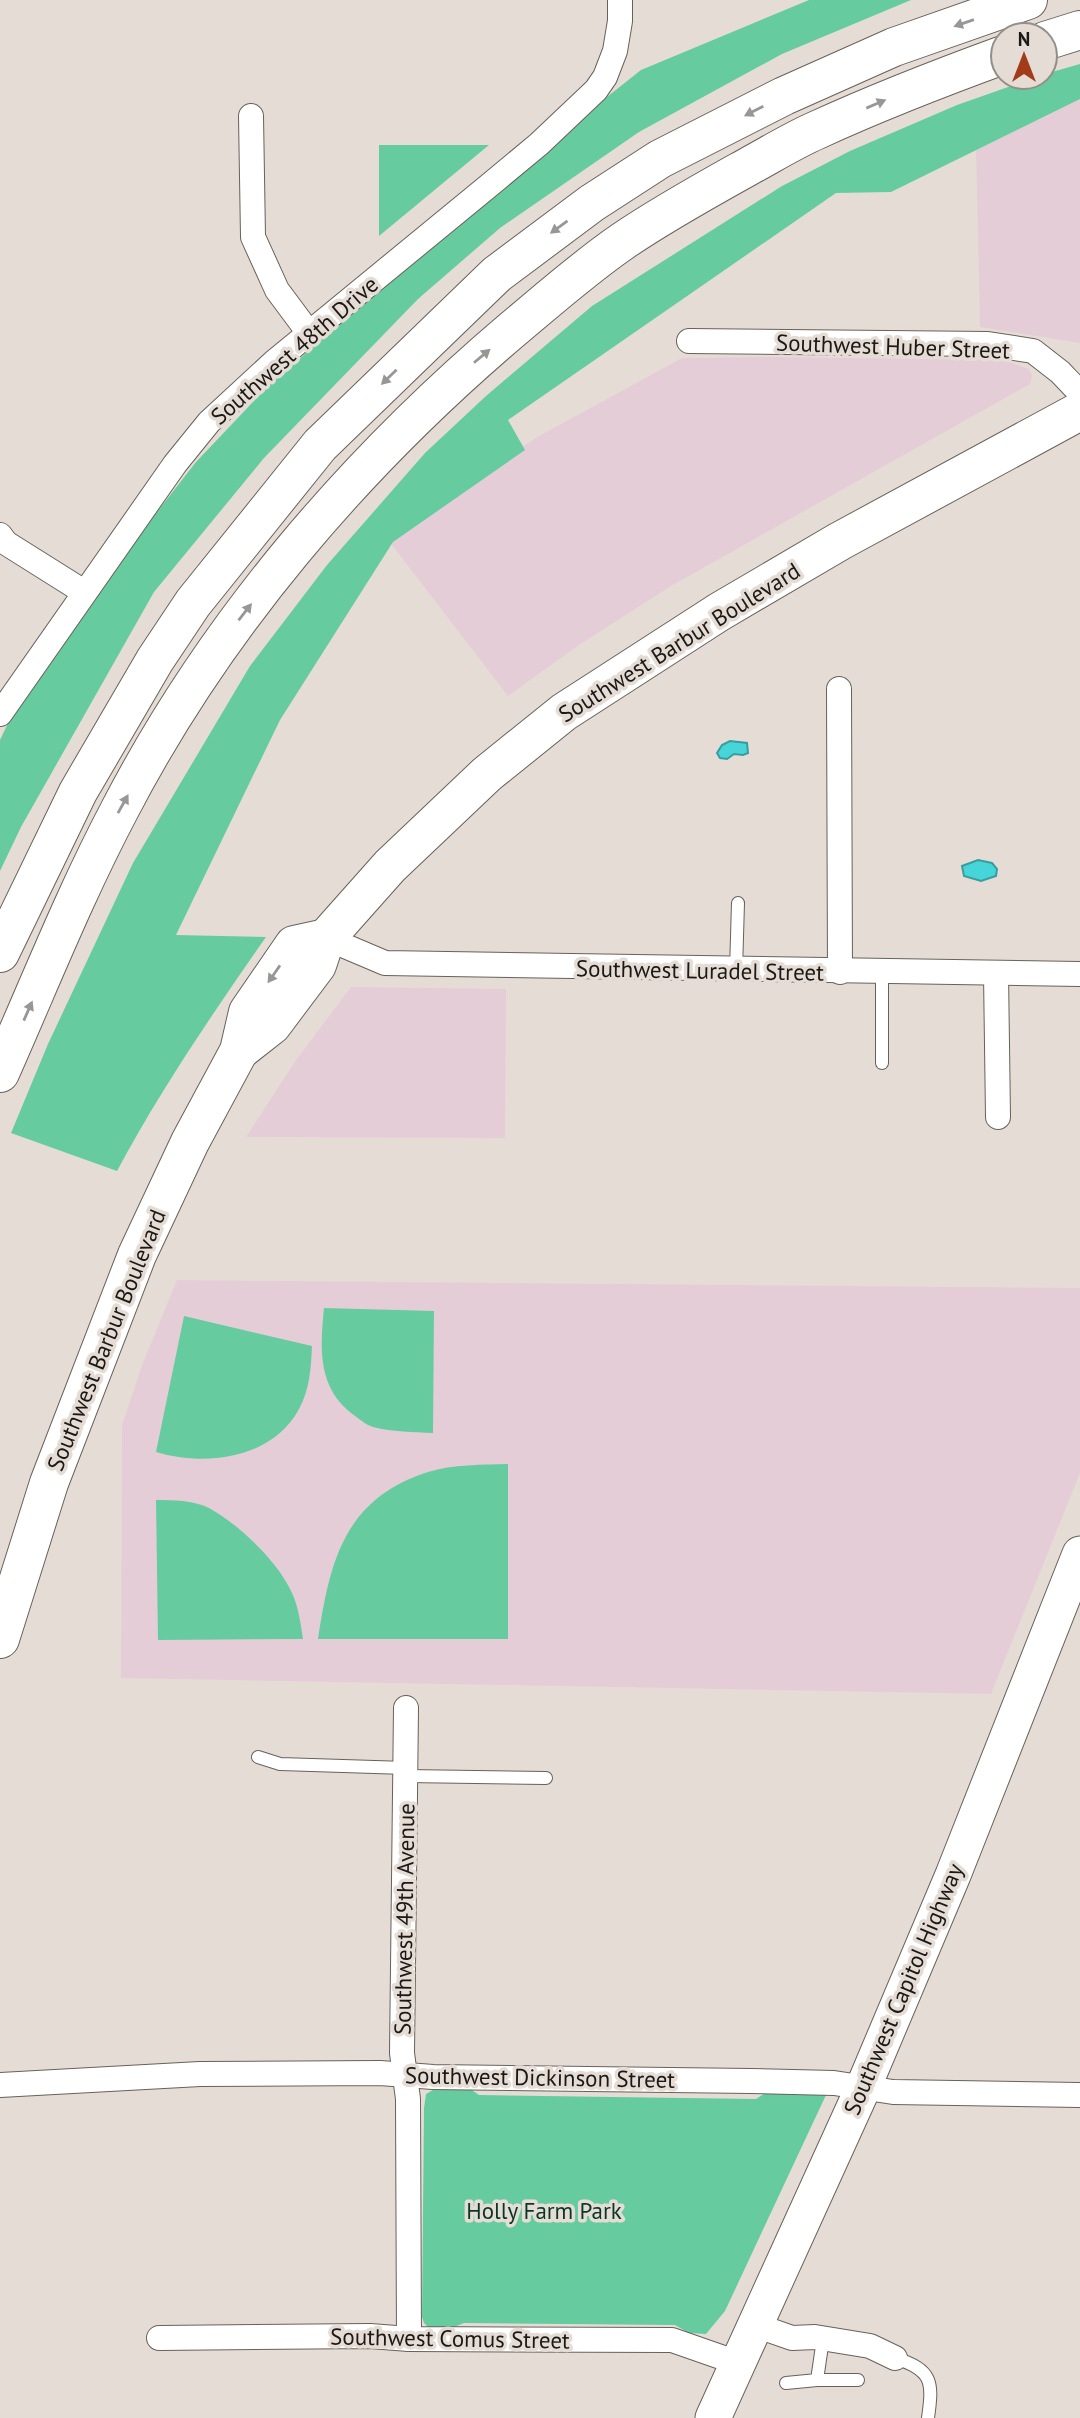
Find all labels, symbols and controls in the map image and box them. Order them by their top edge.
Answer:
one-way arrow [953,18,974,29]
north arrow [989,21,1059,91]
text: N [1018,27,1030,51]
one-way arrow [866,99,887,110]
one-way arrow [744,106,764,117]
one-way arrow [550,220,568,234]
street label: Southwest 48th Drive [204,269,384,431]
street label: Southwest Huber Street [776,327,1011,365]
one-way arrow [473,349,490,364]
one-way arrow [380,368,397,385]
street label: Southwest Barbur Boulevard [553,556,805,728]
one-way arrow [237,603,251,621]
one-way arrow [117,794,129,814]
street label: Southwest Luradel Street [576,953,824,987]
one-way arrow [267,965,281,983]
one-way arrow [22,1001,34,1021]
street label: Southwest Barbur Boulevard [40,1205,172,1475]
street label: Southwest 49th Avenue [387,1803,421,2035]
street label: Southwest Capitol Highway [837,1859,969,2119]
street label: Southwest Dickinson Street [405,2060,675,2094]
park label: Holly Farm Park [466,2196,622,2225]
street label: Southwest Comus Street [330,2321,570,2355]

